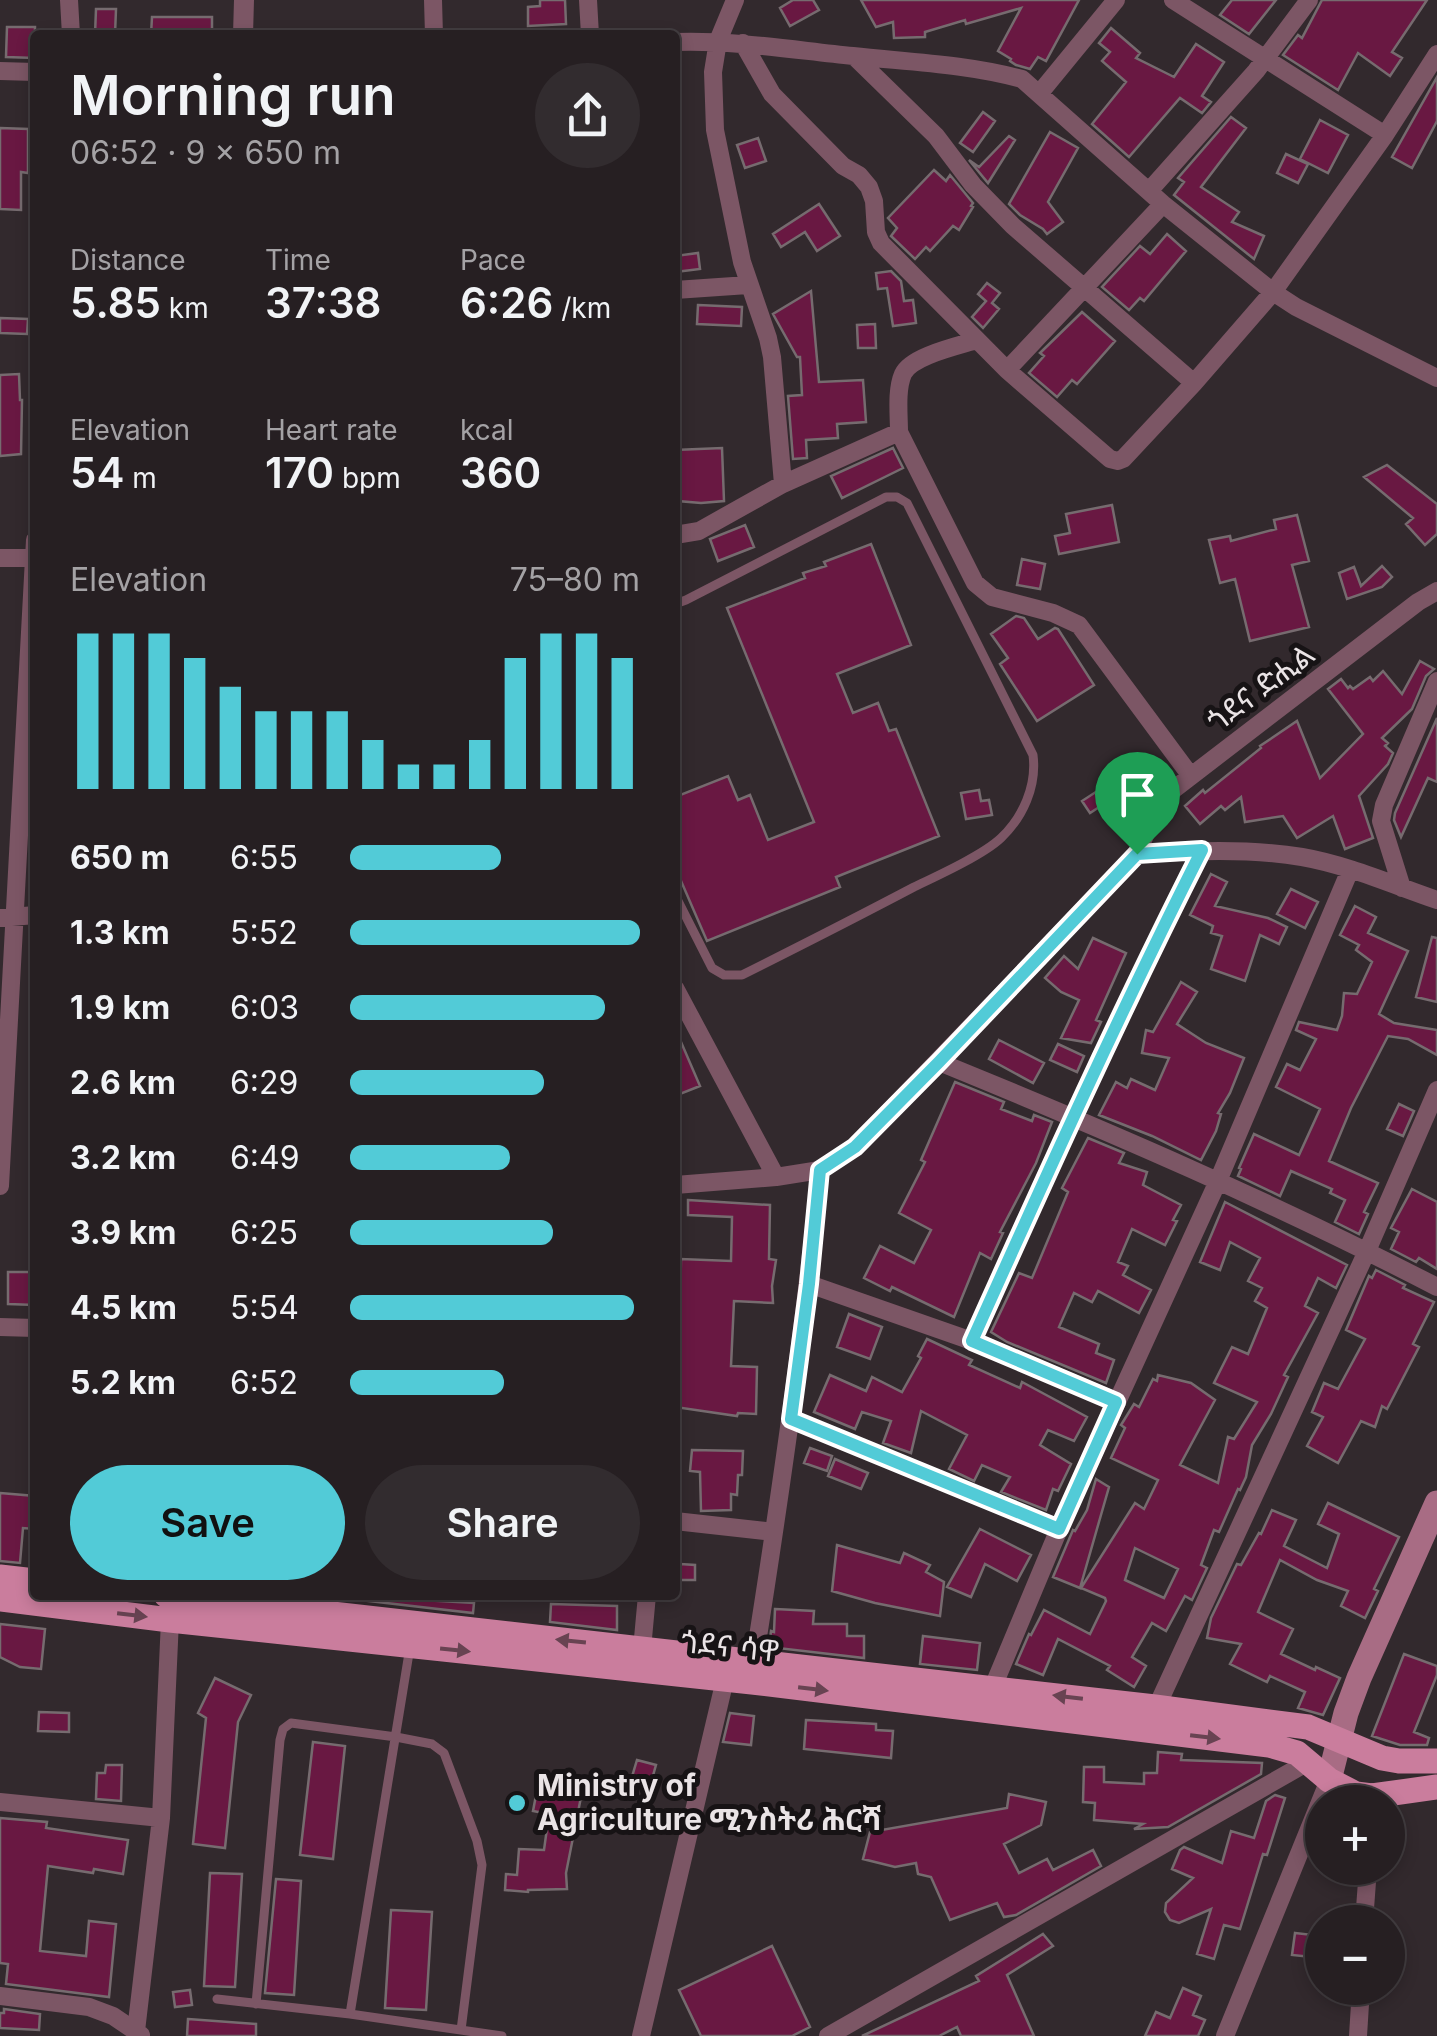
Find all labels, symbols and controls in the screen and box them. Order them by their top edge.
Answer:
text: Morning run [70,62,396,128]
button: share [535,63,640,168]
text: 06:52 · 9 × 650 m [70,133,341,172]
text: Distance [70,243,186,277]
text: Time [265,243,331,277]
text: Pace [460,243,526,277]
text: 5.85 [70,277,161,328]
text: 37:38 [265,277,382,328]
text: 6:26 [460,277,553,328]
text: km [161,291,209,325]
text: /km [553,291,611,325]
text: Elevation [70,413,190,447]
text: Heart rate [265,413,398,447]
text: kcal [460,413,514,447]
text: 54 [70,447,124,498]
text: 170 [265,447,334,498]
text: 360 [460,447,541,498]
text: m [124,461,157,495]
text: bpm [334,461,401,495]
text: Elevation [70,560,207,599]
text: 75–80 m [510,560,640,599]
street label: ጎደና ድሒል [1200,635,1321,739]
pin [1095,752,1180,855]
icon: arrive [1110,767,1165,822]
text: 650 m [70,838,170,877]
text: 6:55 [230,838,298,877]
text: 1.3 km [70,913,170,952]
text: 5:52 [230,913,298,952]
text: 1.9 km [70,988,170,1027]
text: 6:03 [230,988,299,1027]
text: 2.6 km [70,1063,176,1102]
text: 6:29 [230,1063,298,1102]
text: 3.2 km [70,1138,176,1177]
text: 6:49 [230,1138,300,1177]
text: 3.9 km [70,1213,176,1252]
text: 6:25 [230,1213,298,1252]
text: 4.5 km [70,1288,177,1327]
text: 5:54 [230,1288,299,1327]
text: 5.2 km [70,1363,176,1402]
text: 6:52 [230,1363,298,1402]
button: Save [70,1465,345,1580]
button: Share [365,1465,640,1580]
one-way arrow [116,1607,148,1623]
street label: ጎደና ሳዋ [680,1623,781,1669]
one-way arrow [555,1633,586,1649]
one-way arrow [439,1643,471,1659]
one-way arrow [797,1681,829,1697]
one-way arrow [1052,1689,1083,1705]
one-way arrow [1189,1729,1221,1745]
place label: Ministry of Agriculture ሚንስትሪ ሕርሻ [537,1767,881,1837]
map controls [1305,1785,1405,2005]
button: + [1305,1785,1405,1885]
marker: Ministry of Agriculture ሚንስትሪ ሕርሻ [506,1792,528,1814]
button: − [1305,1905,1405,2005]

